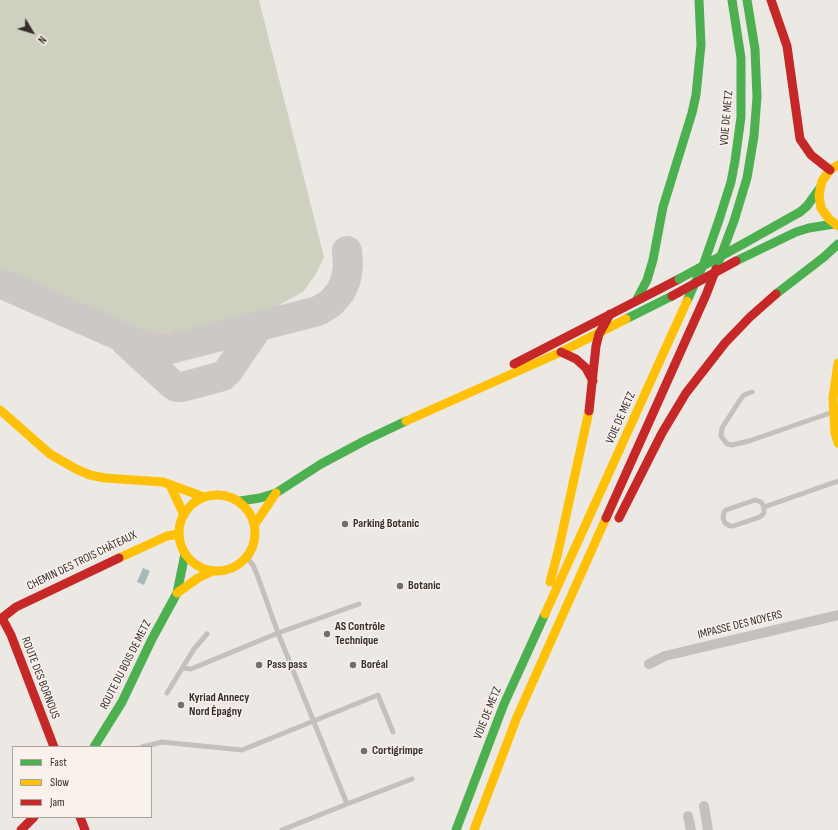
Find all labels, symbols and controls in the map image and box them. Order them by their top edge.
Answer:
north arrow [12,12,52,52]
text: N [35,33,49,46]
street label: VOIE DE METZ [717,90,737,146]
street label: VOIE DE METZ [603,390,639,446]
place label: Parking Botanic [353,517,419,531]
marker: Parking Botanic [340,519,350,529]
street label: CHEMIN DES TROIS CHÂTEAUX [25,528,139,594]
place label: Botanic [408,579,441,593]
marker: Botanic [395,581,405,591]
street label: IMPASSE DES NOYERS [696,608,784,642]
street label: ROUTE DU BOIS DE METZ [97,618,155,712]
place label: AS Contrôle Technique [335,620,385,648]
marker: AS Contrôle Technique [322,629,332,639]
street label: ROUTE DES BORNOUS [18,635,62,721]
place label: Pass pass [267,658,307,672]
place label: Boréal [361,658,388,672]
marker: Pass pass [254,660,264,670]
marker: Boréal [348,660,358,670]
street label: VOIE DE METZ [471,685,505,741]
place label: Kyriad Annecy Nord Épagny [189,691,249,719]
marker: Kyriad Annecy Nord Épagny [176,700,186,710]
place label: Cortigrimpe [372,744,423,758]
legend [12,746,152,818]
marker: Cortigrimpe [359,746,369,756]
text: Fast [50,755,67,770]
text: Slow [50,775,69,790]
text: Jam [50,795,65,810]

